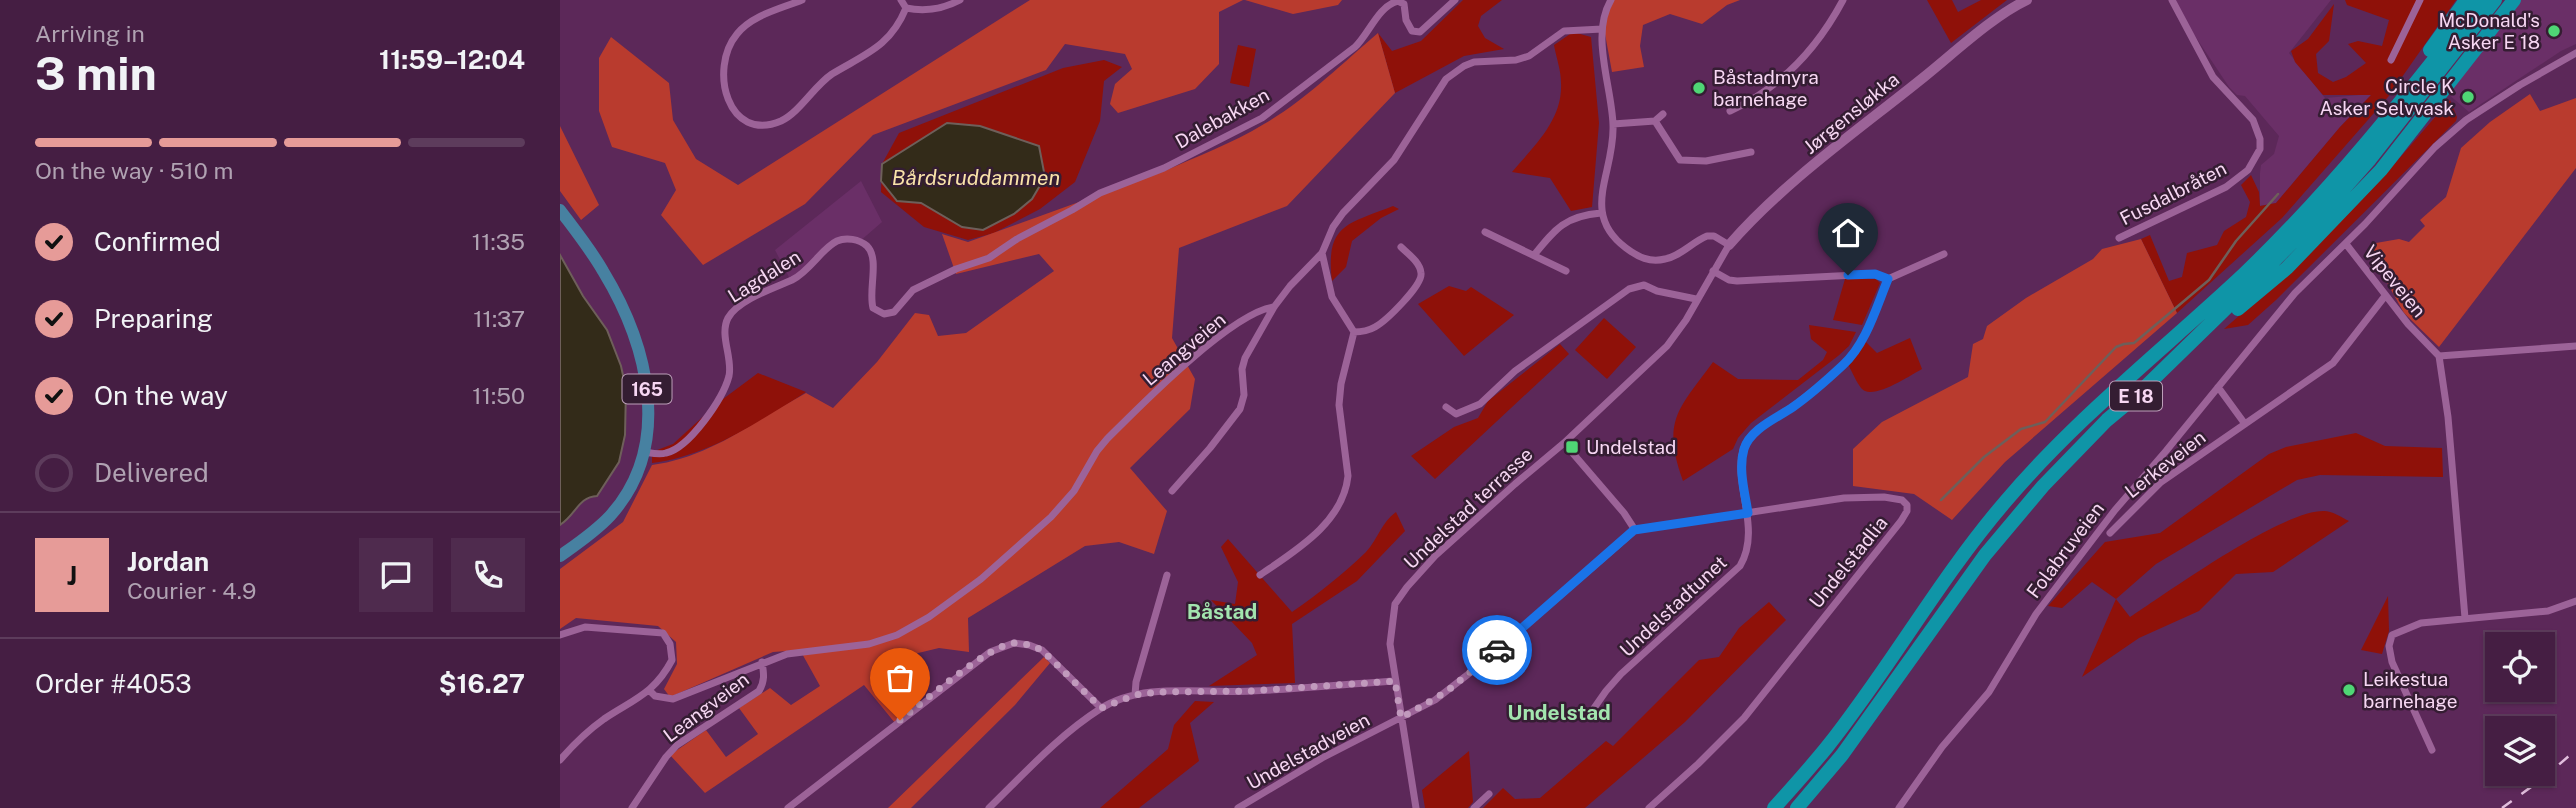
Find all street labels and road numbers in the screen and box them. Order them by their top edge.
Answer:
street label: Jørgensløkka [1799,68,1903,158]
street label: Dalebakken [1171,83,1273,153]
street label: Fusdalbråten [2116,157,2230,229]
street label: Vipeveien [2359,241,2431,321]
street label: Lagdalen [724,245,804,307]
street label: Leangveien [1138,308,1230,390]
road number: 165 [622,374,672,404]
road number: E 18 [2110,382,2162,410]
street label: Lerkeveien [2120,426,2210,502]
street label: Undelstad terrasse [1399,443,1537,573]
street label: Folabruveien [2022,498,2108,602]
street label: Undelstadlia [1804,512,1892,612]
street label: Undelstadtunet [1615,551,1731,661]
street label: Leangveien [659,668,753,746]
street label: Undelstadveien [1243,708,1373,794]

